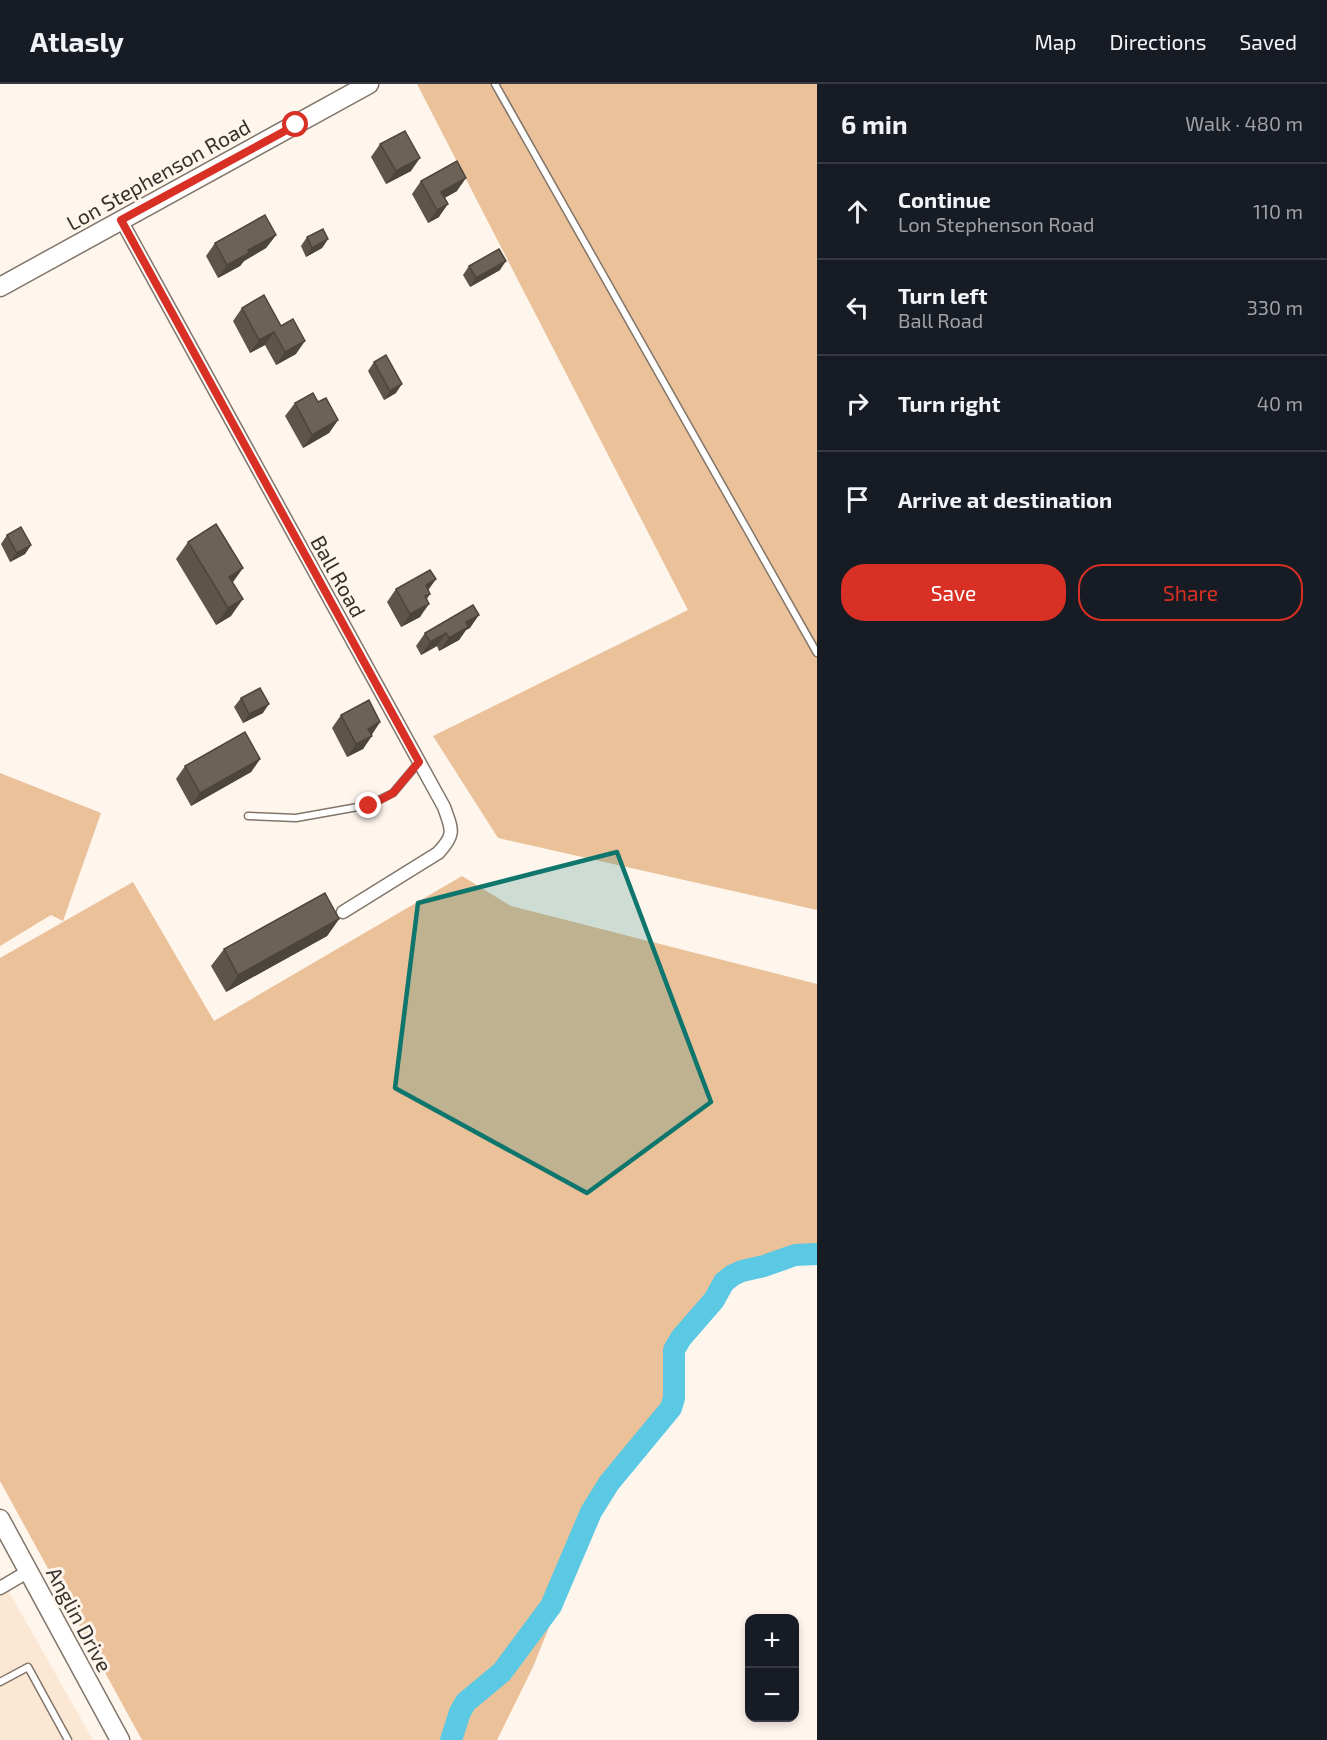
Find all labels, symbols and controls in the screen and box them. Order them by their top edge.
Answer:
text: Atlasly [30,24,124,58]
text: Map [1034,29,1077,54]
text: Directions [1110,29,1206,54]
text: Saved [1239,29,1297,54]
text: 6 min [841,108,908,139]
route start [282,111,308,137]
text: Walk · 480 m [1185,111,1303,135]
street label: Lon Stephenson Road [62,113,254,235]
text: Continue [898,186,991,212]
icon: ahead [841,195,874,228]
text: 110 m [1253,199,1303,223]
text: Lon Stephenson Road [898,212,1094,236]
text: Turn left [898,282,987,308]
icon: left [841,291,874,324]
text: 330 m [1247,295,1303,319]
text: Ball Road [898,308,983,332]
icon: right [841,387,874,420]
text: Turn right [898,390,1000,416]
text: 40 m [1257,391,1303,415]
icon: arrive [841,483,874,516]
text: Arrive at destination [898,486,1112,512]
street label: Ball Road [306,531,372,621]
button: Save [841,564,1066,621]
button: Share [1078,564,1303,621]
route end [355,792,381,818]
street label: Anglin Drive [42,1562,118,1676]
map controls [745,1614,799,1722]
button: + [745,1614,799,1668]
button: − [745,1668,799,1722]

